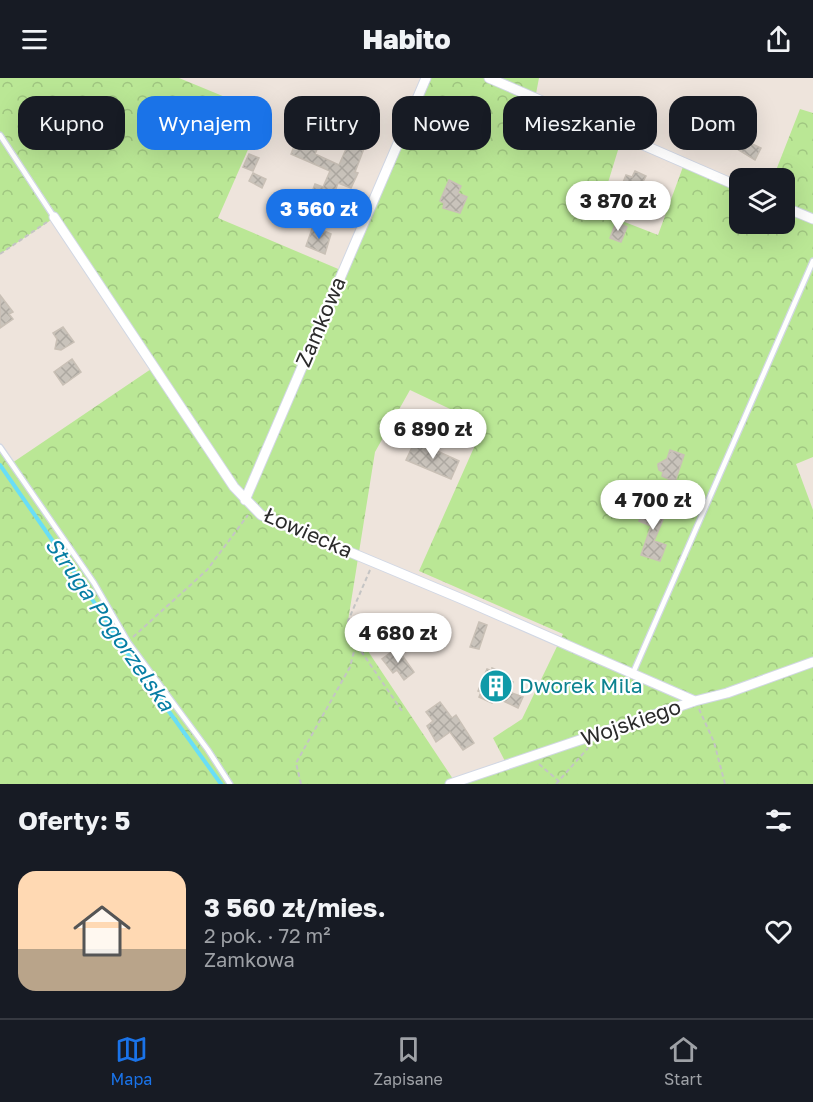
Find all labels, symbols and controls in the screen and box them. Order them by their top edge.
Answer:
icon: menu [18,23,51,56]
text: Habito [362,23,451,55]
icon: share [762,23,795,56]
chip: Kupno [18,96,125,150]
chip: Wynajem [137,96,272,150]
chip: Filtry [284,96,380,150]
chip: Nowe [392,96,491,150]
chip: Mieszkanie [503,96,657,150]
chip: Dom [669,96,757,150]
map controls [729,168,795,234]
button: layers [729,168,795,234]
pin: 3 870 zł [556,181,680,232]
text: 3 870 zł [580,188,656,212]
pin: 3 560 zł [257,189,381,240]
text: 3 560 zł [280,196,358,220]
street label: Zamkowa [289,273,351,371]
pin: 6 890 zł [371,409,495,460]
text: 6 890 zł [394,416,472,440]
pin: 4 700 zł [591,480,715,531]
text: 4 700 zł [614,487,692,511]
street label: Łowiecka [260,501,357,563]
water label: Struga Pogorzelska [40,532,181,717]
pin: 4 680 zł [336,613,460,664]
text: 4 680 zł [359,620,437,644]
building icon: Dworek Mila [478,668,514,704]
place label: Dworek Mila [519,672,643,698]
street label: Wojskiego [577,693,684,751]
icon: filters [762,804,795,837]
text: Oferty: 5 [18,805,130,836]
text: 3 560 zł/mies. [204,892,386,923]
icon: home [66,895,138,967]
icon: heart [762,915,795,948]
text: 2 pok. · 72 m² [204,923,331,947]
text: Zamkowa [204,947,295,971]
tab: Mapa [111,1033,152,1089]
tab: Zapisane [373,1033,443,1089]
tab: Start [664,1033,702,1089]

